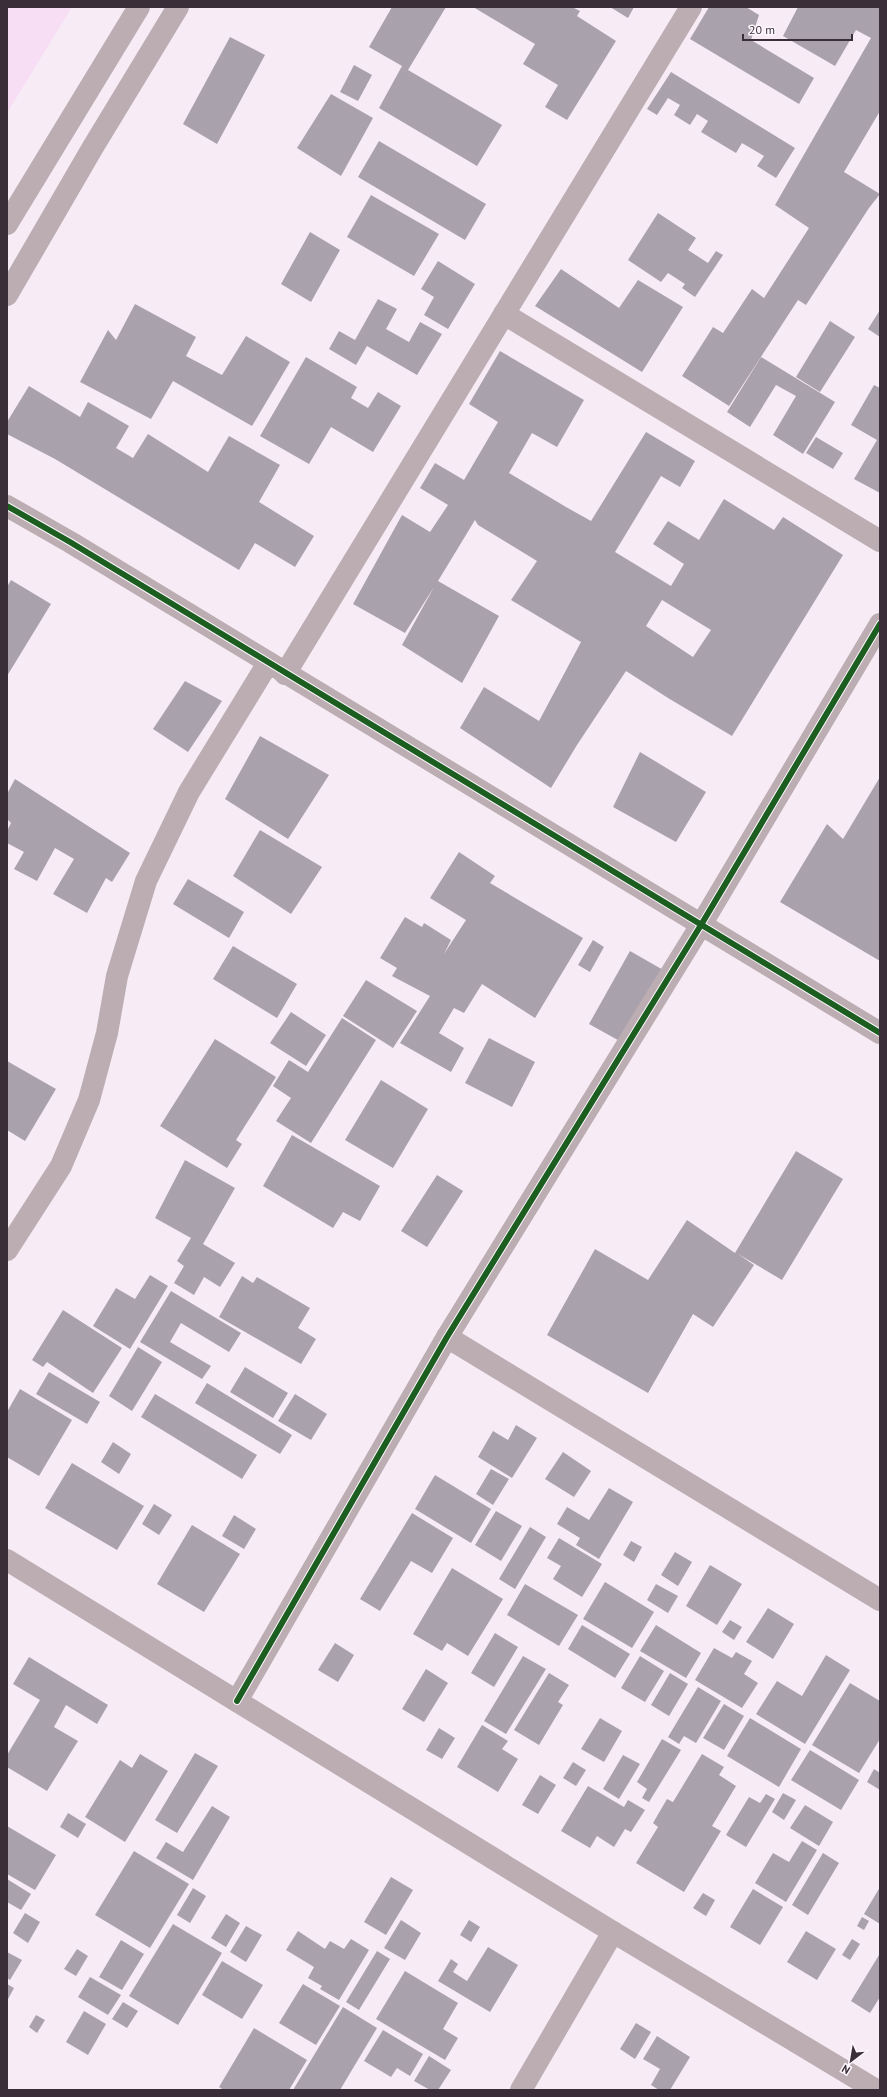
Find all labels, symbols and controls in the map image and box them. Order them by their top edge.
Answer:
scale bar [743,16,852,42]
text: 20 m [749,22,775,37]
north arrow [831,2041,871,2081]
text: N [839,2062,853,2077]

